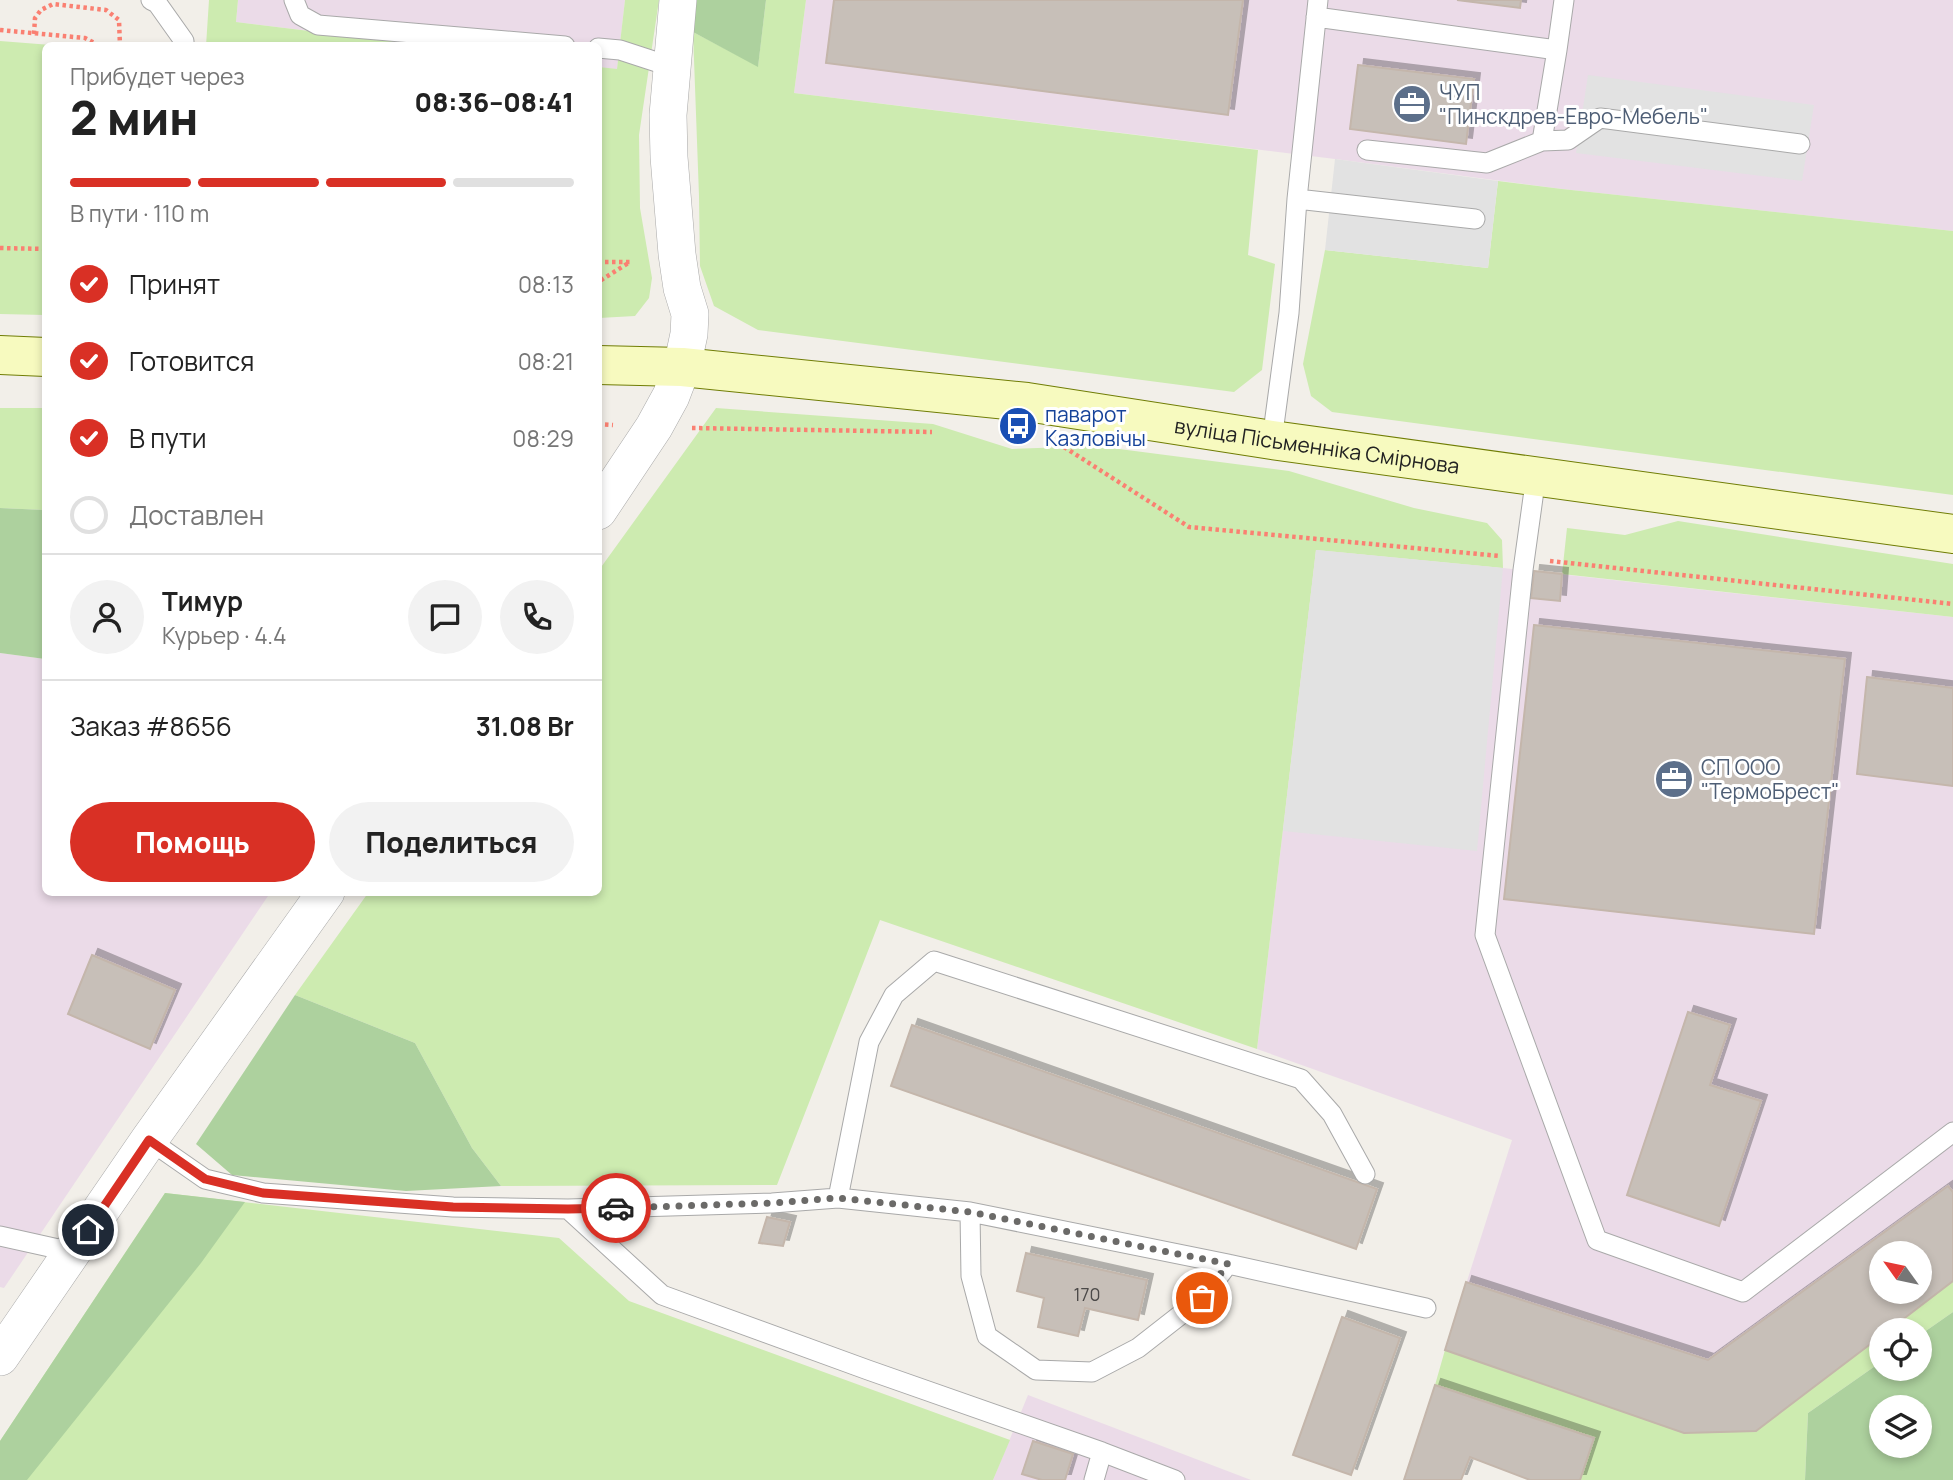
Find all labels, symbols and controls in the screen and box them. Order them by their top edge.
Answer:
text: Прибудет через [70,60,245,92]
place label: ЧУП "Пинскдрев-Евро-Мебель" [1439,78,1708,130]
office icon: ЧУП "Пинскдрев-Евро-Мебель" [1391,83,1433,125]
text: 08:36–08:41 [415,84,574,120]
text: 2 мин [70,86,198,149]
text: В пути · 110 m [70,197,209,229]
icon: check [70,265,108,303]
text: Принят [129,266,220,302]
text: 08:13 [518,268,574,300]
icon: check [70,342,108,380]
text: Готовится [129,343,254,379]
text: 08:21 [518,345,574,377]
place label: паварот Казловічы [1045,400,1146,452]
bus stop icon: паварот Казловічы [997,405,1039,447]
street label: вуліца Пісьменніка Смірнова [1172,411,1461,480]
icon: check [70,419,108,457]
text: В пути [129,420,207,456]
text: 08:29 [512,422,574,454]
text: Доставлен [129,497,264,533]
button: person [70,580,144,654]
button: chat [408,580,482,654]
button: phone [500,580,574,654]
text: Тимур [162,583,243,619]
text: Курьер · 4.4 [162,619,287,651]
text: Заказ #8656 [70,708,232,744]
text: 31.08 Br [476,708,574,744]
place label: СП ООО "ТермоБрест" [1701,753,1840,805]
office icon: СП ООО "ТермоБрест" [1653,758,1695,800]
button: Помощь [70,802,315,882]
button: Поделиться [329,802,574,882]
courier [581,1173,651,1243]
icon: car [597,1189,635,1227]
pin [58,1200,118,1260]
icon: home [69,1211,107,1249]
north arrow [1869,1241,1932,1304]
map controls [1869,1241,1932,1458]
pin [1172,1268,1232,1328]
icon: bag [1183,1279,1221,1317]
house number: 170 [1073,1282,1101,1306]
button: locate [1869,1318,1932,1381]
button: layers [1869,1395,1932,1458]

